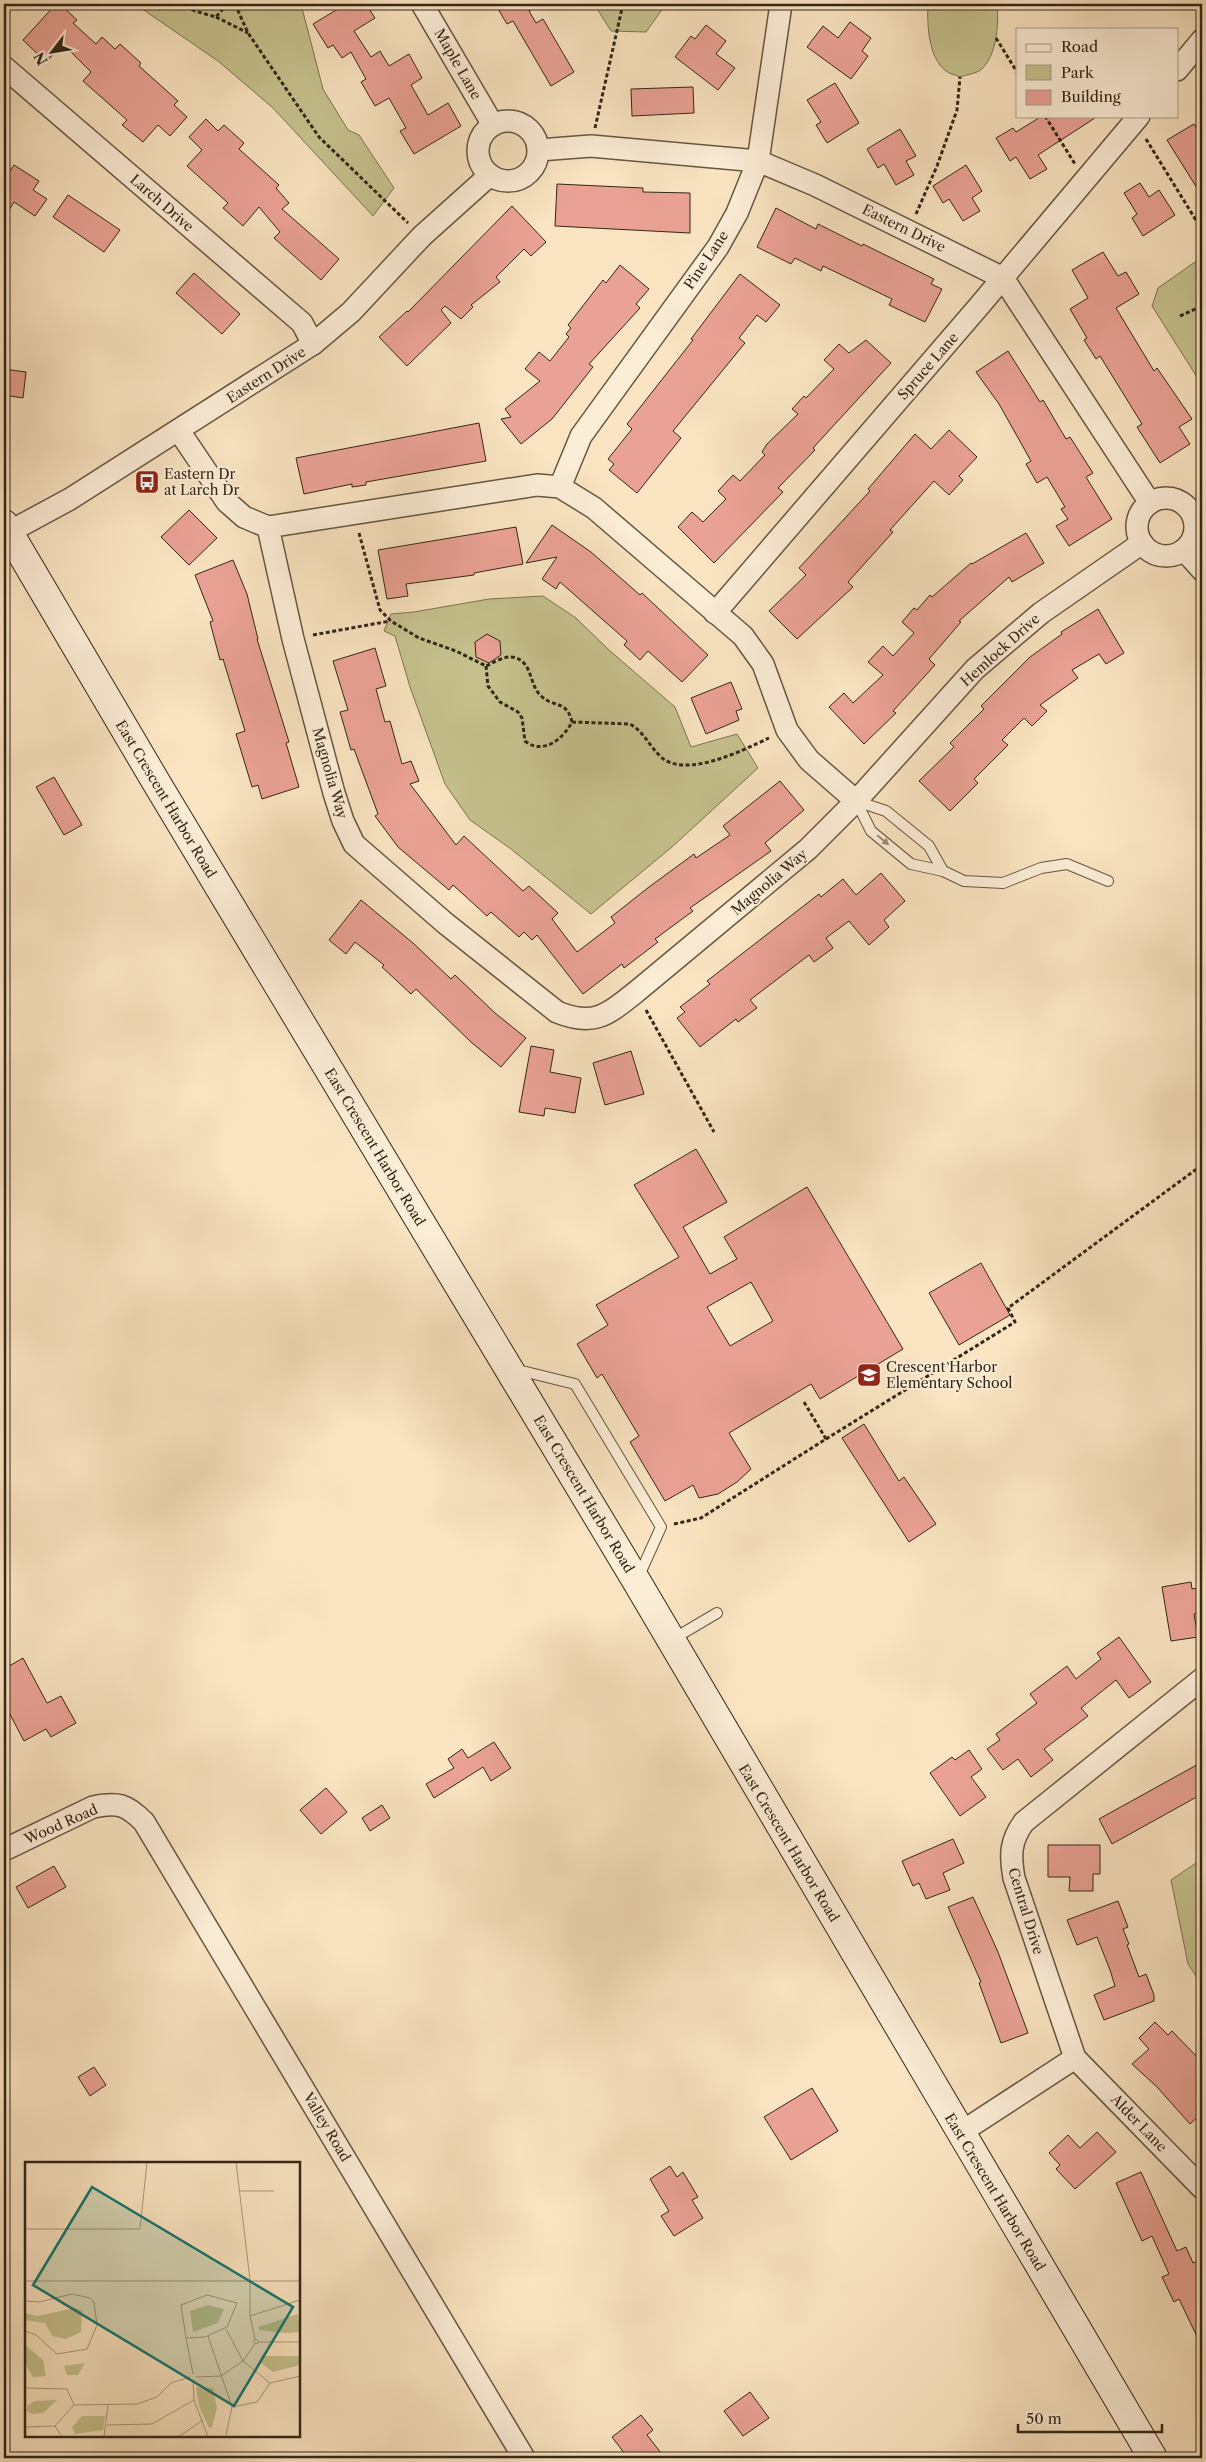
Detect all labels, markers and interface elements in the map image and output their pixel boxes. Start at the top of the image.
street label: Maple Lane [430,25,486,103]
north arrow [28,28,78,78]
legend [1016,28,1178,118]
text: Road [1061,37,1098,56]
text: N [30,49,52,69]
text: Park [1061,63,1095,82]
text: Building [1061,87,1121,106]
street label: Larch Drive [126,170,198,236]
street label: Eastern Drive [859,200,949,256]
street label: Pine Lane [680,227,732,293]
street label: Spruce Lane [894,328,962,403]
street label: Eastern Drive [223,343,309,407]
place label: Eastern Dr at Larch Dr [164,465,240,499]
bus stop icon: Eastern Dr at Larch Dr [134,469,160,495]
street label: Hemlock Drive [957,610,1044,690]
street label: East Crescent Harbor Road [112,717,221,882]
street label: Magnolia Way [308,725,352,821]
one-way arrow [876,835,889,846]
street label: Magnolia Way [727,845,811,919]
street label: East Crescent Harbor Road [321,1065,430,1230]
place label: Crescent Harbor Elementary School [886,1358,1012,1392]
school or university icon: Crescent Harbor Elementary School [856,1362,882,1388]
street label: East Crescent Harbor Road [530,1412,639,1577]
street label: East Crescent Harbor Road [735,1761,844,1926]
street label: Wood Road [21,1800,101,1849]
street label: Central Drive [1004,1865,1048,1957]
street label: Valley Road [299,2088,355,2165]
street label: Alder Lane [1106,2090,1171,2156]
street label: East Crescent Harbor Road [941,2110,1050,2275]
inset map [25,2162,300,2437]
scale bar [1018,2402,1162,2434]
text: 50 m [1026,2409,1062,2428]

